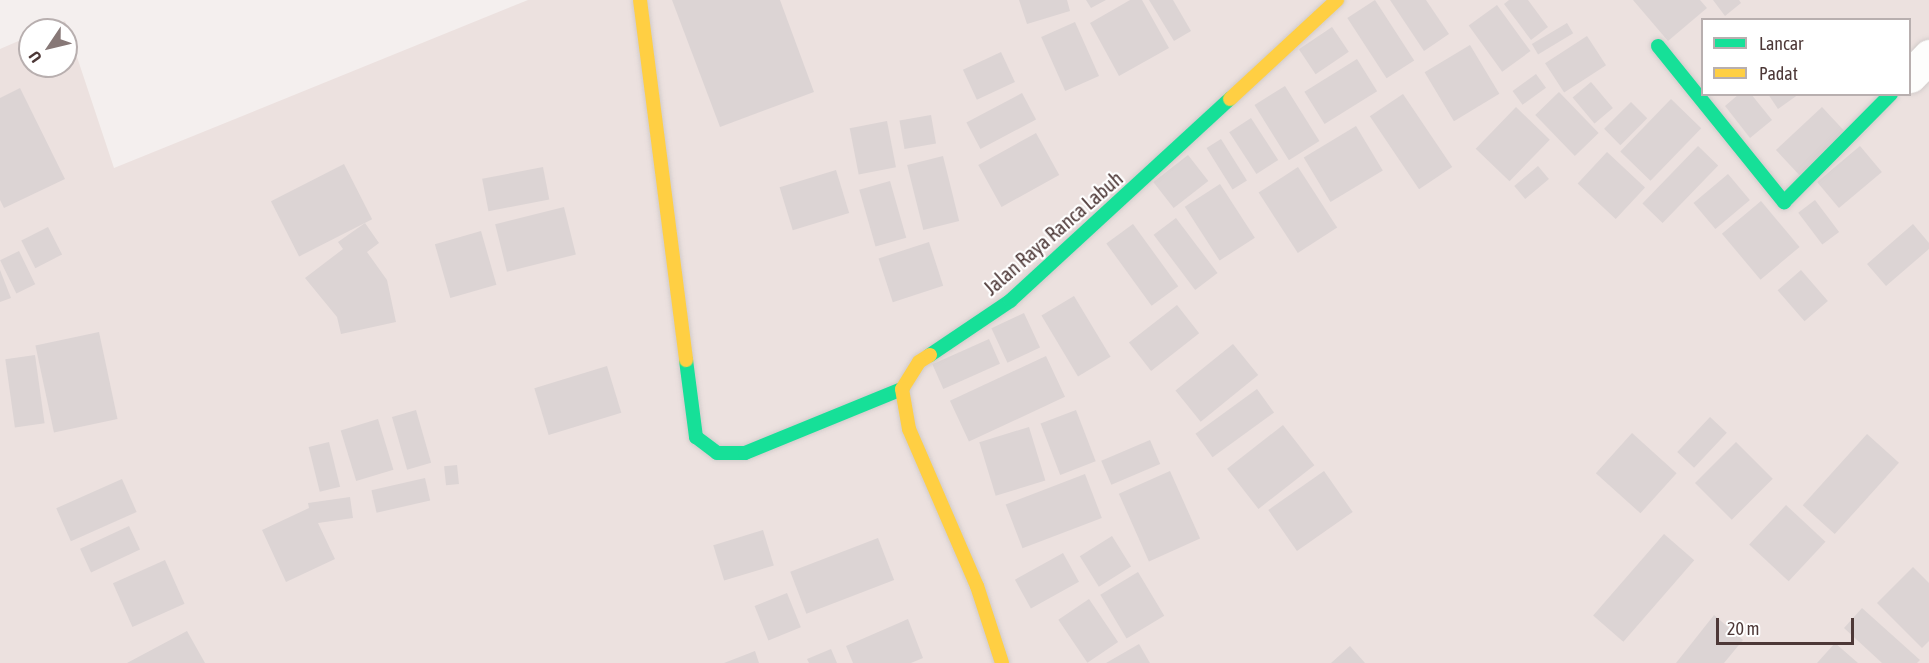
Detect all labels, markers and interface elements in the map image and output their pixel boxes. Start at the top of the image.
north arrow [18,18,78,78]
legend [1701,18,1911,96]
text: Lancar [1759,33,1803,54]
text: U [25,48,45,66]
text: Padat [1759,63,1798,84]
street label: Jalan Raya Ranca Labuh [979,166,1127,300]
scale bar [1719,606,1857,644]
text: 20 m [1727,618,1759,639]

